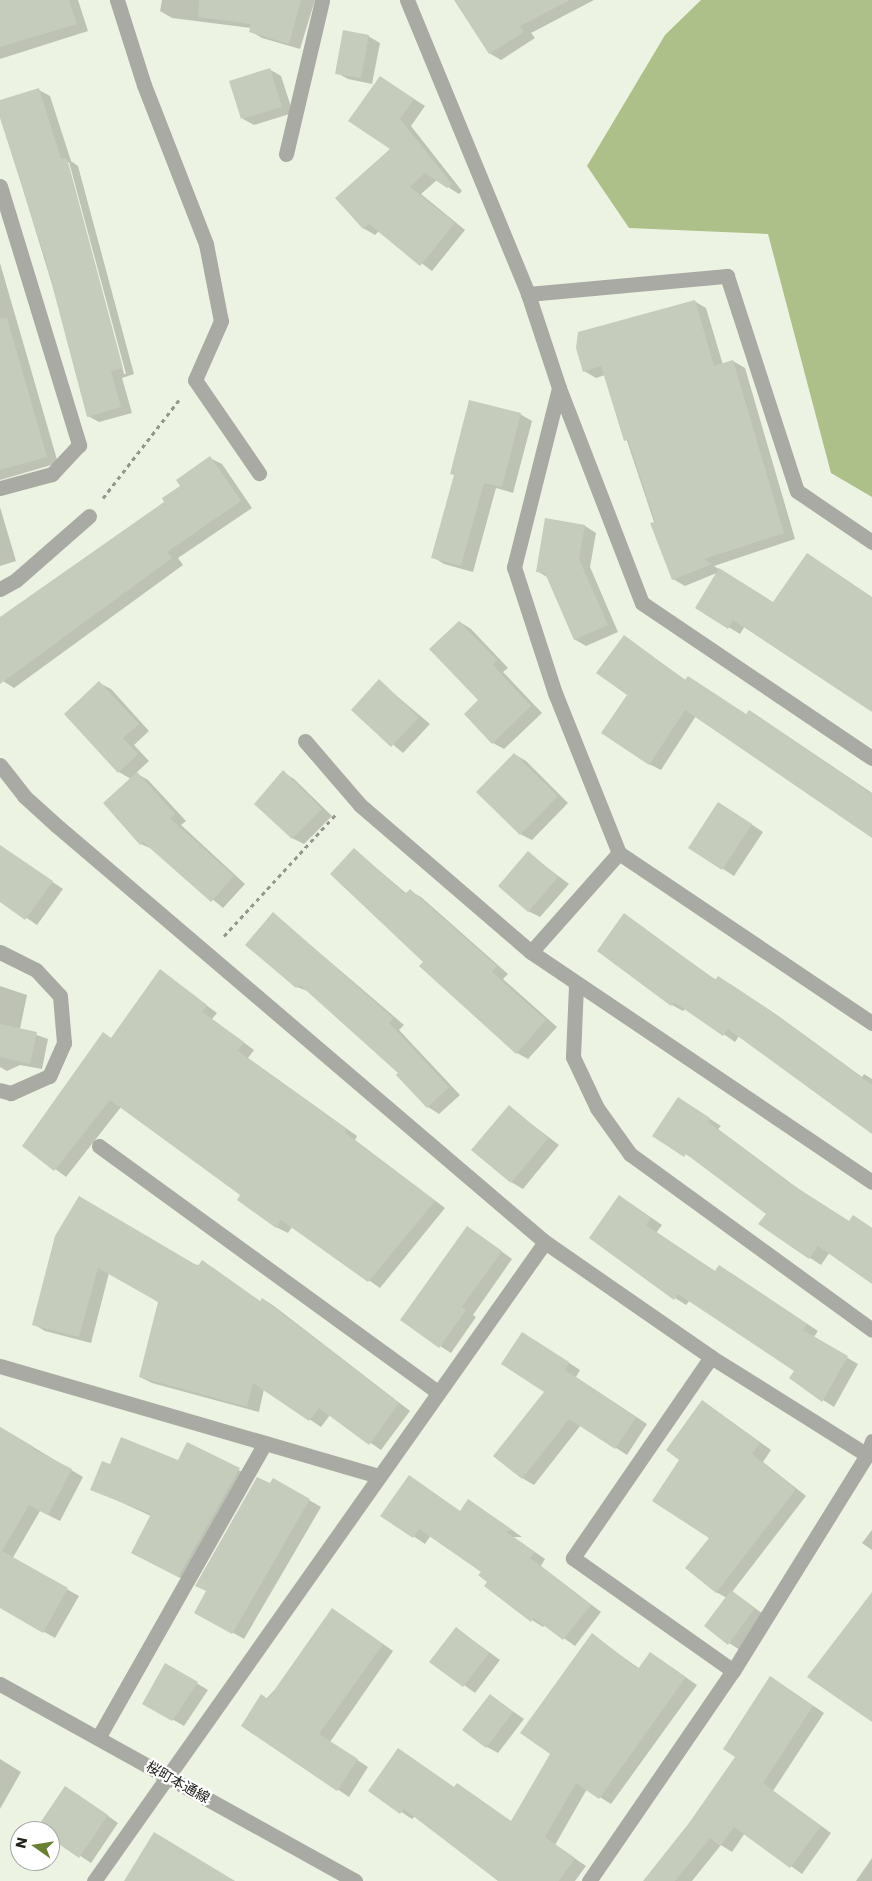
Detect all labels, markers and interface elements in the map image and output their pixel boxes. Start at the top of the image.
street label: 桜町本通線 [143,1758,213,1806]
north arrow [10,1821,60,1871]
text: N [10,1835,32,1850]

